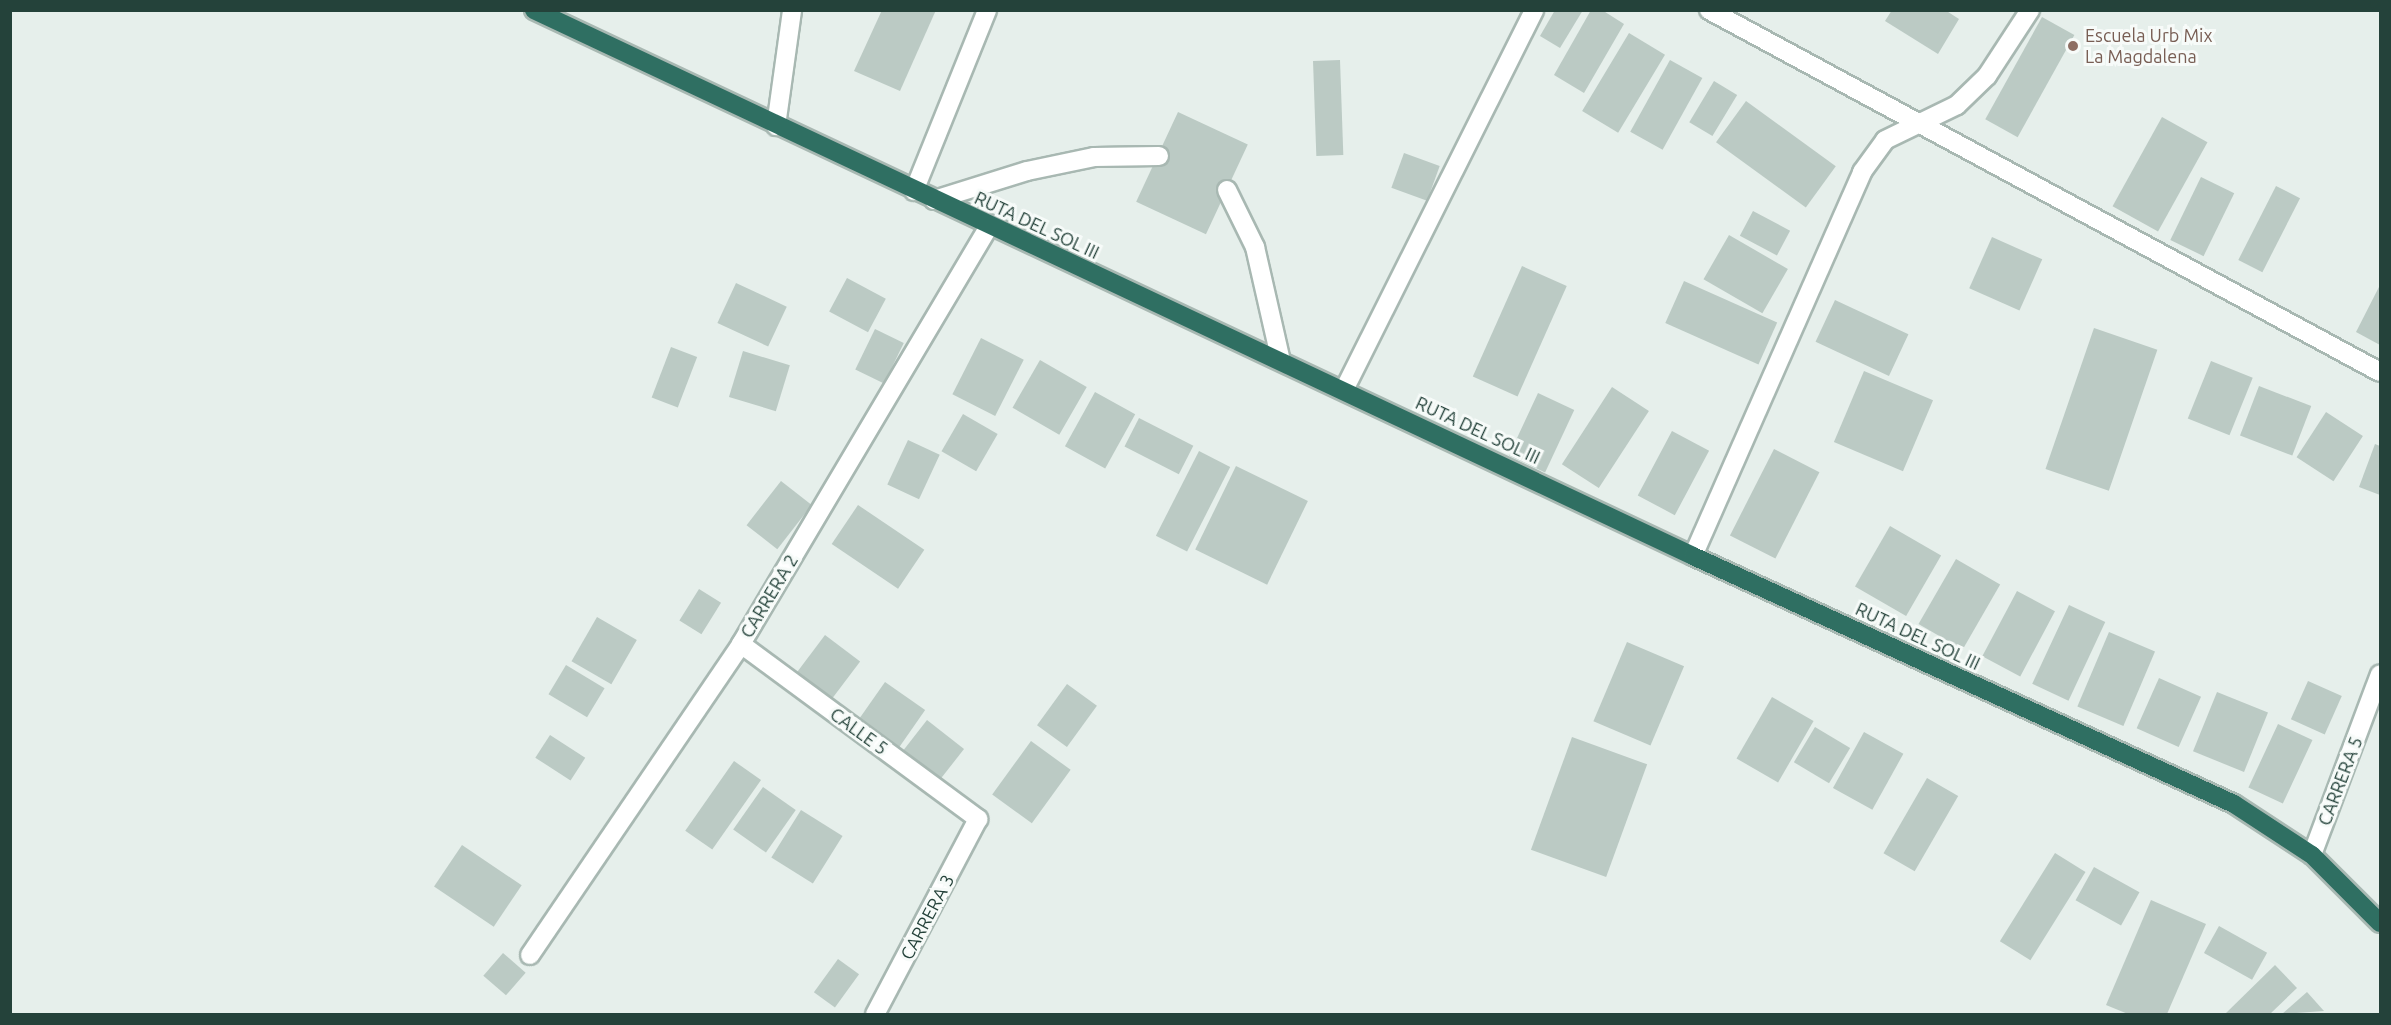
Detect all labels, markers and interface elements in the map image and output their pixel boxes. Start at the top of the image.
place label: Escuela Urb Mix La Magdalena [2085,25,2212,68]
marker: Escuela Urb Mix La Magdalena [2066,39,2080,53]
street label: RUTA DEL SOL III [971,187,1103,263]
street label: RUTA DEL SOL III [1412,392,1544,468]
street label: CARRERA 2 [736,550,802,642]
street label: RUTA DEL SOL III [1852,598,1984,674]
street label: CALLE 5 [826,703,892,759]
street label: CARRERA 5 [2313,734,2367,828]
street label: CARRERA 3 [896,871,958,963]

